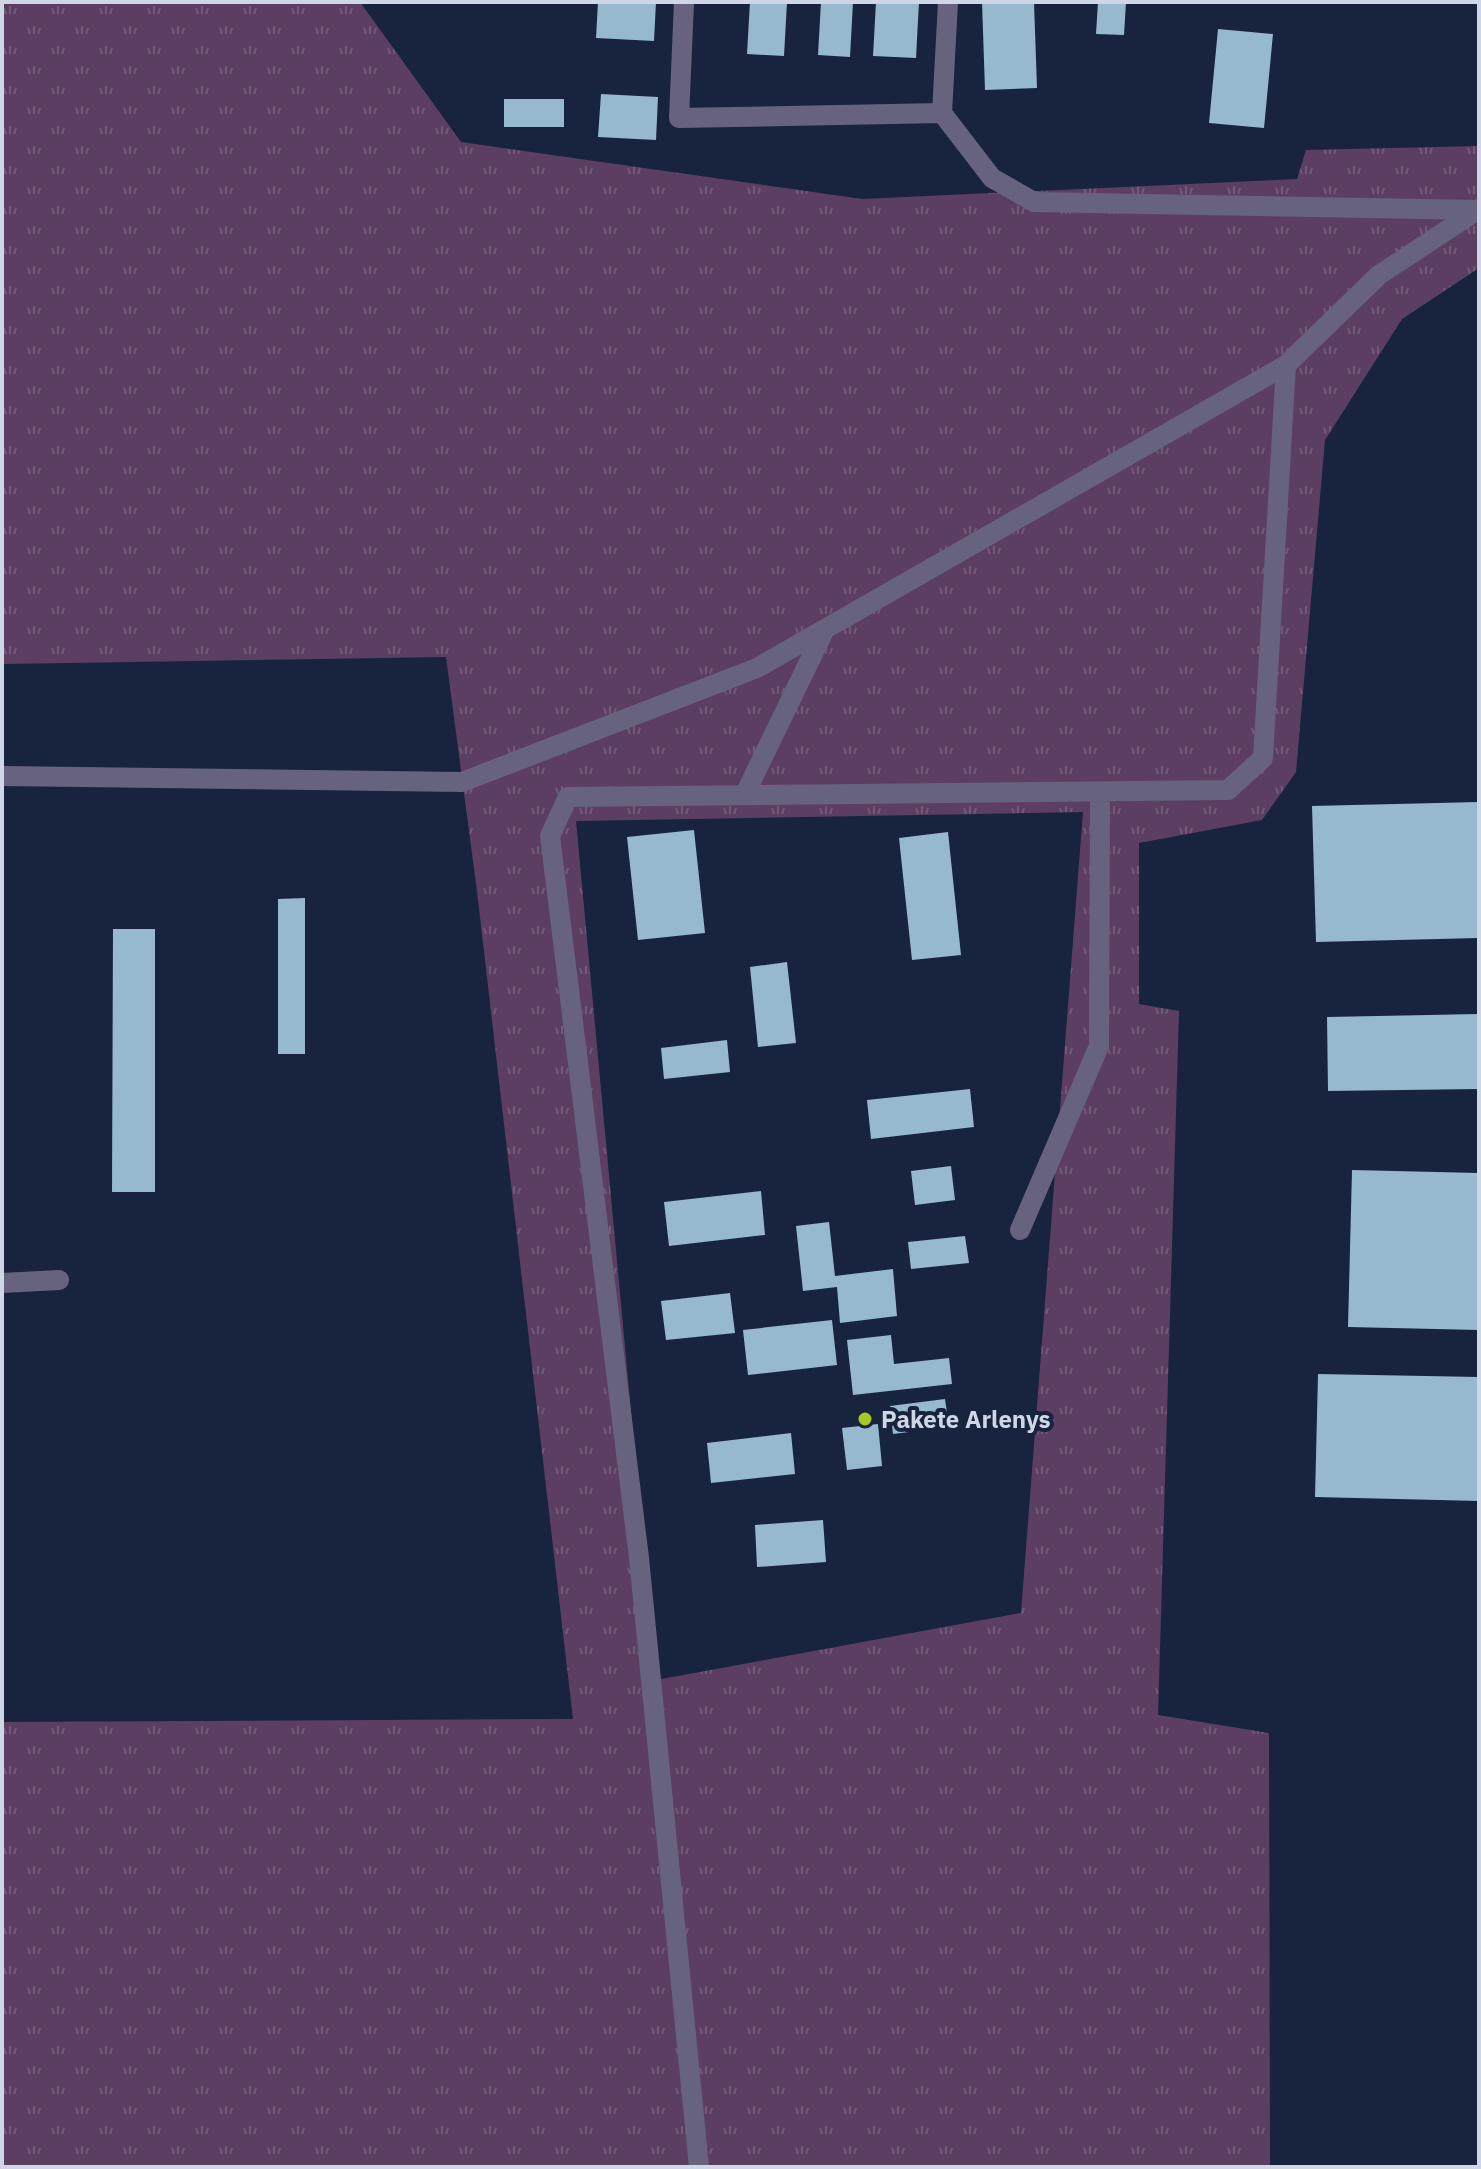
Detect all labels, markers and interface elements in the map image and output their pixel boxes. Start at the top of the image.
place label: Pakete Arlenys [881,1403,1051,1435]
marker: Pakete Arlenys [856,1410,874,1428]

